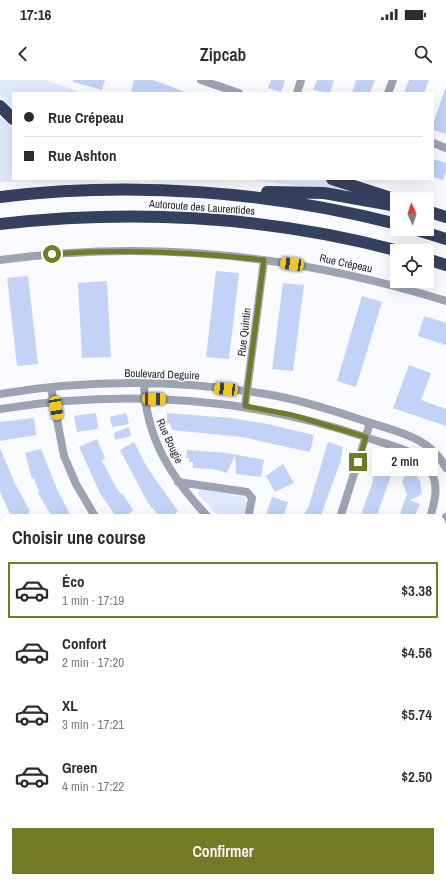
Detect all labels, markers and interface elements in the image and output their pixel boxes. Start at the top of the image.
text: 17:16 [20,4,51,25]
text: Zipcab [200,42,246,67]
icon: back [12,43,34,65]
icon: search [412,43,434,65]
text: Rue Crépeau [48,107,124,128]
text: Rue Ashton [48,145,117,166]
north arrow [390,192,434,236]
map controls [390,192,434,288]
street label: Autoroute des Laurentides [147,196,256,218]
button: locate [390,244,434,288]
route start [43,245,61,263]
street label: Rue Crépeau [318,251,374,275]
car [279,256,305,272]
street label: Rue Quintin [234,307,254,357]
street label: Boulevard Deguire [124,366,200,382]
car [213,382,239,396]
car [142,393,166,405]
car [48,395,64,421]
street label: Rue Bougie [154,416,186,466]
callout: 2 min [372,448,438,476]
route end [349,453,367,471]
text: 2 min [391,453,419,470]
text: Choisir une course [12,525,146,550]
text: Éco [62,571,85,592]
icon: car [14,572,50,608]
text: $3.38 [401,580,432,601]
text: 1 min · 17:19 [62,592,124,609]
text: Confort [62,633,106,654]
icon: car [14,634,50,670]
text: $4.56 [401,642,432,663]
text: 2 min · 17:20 [62,654,124,671]
text: XL [62,695,78,716]
icon: car [14,696,50,732]
text: $5.74 [401,704,432,725]
text: 3 min · 17:21 [62,716,124,733]
text: Green [62,757,98,778]
icon: car [14,758,50,794]
text: $2.50 [401,766,432,787]
text: 4 min · 17:22 [62,778,124,795]
button: Confirmer [12,828,434,874]

